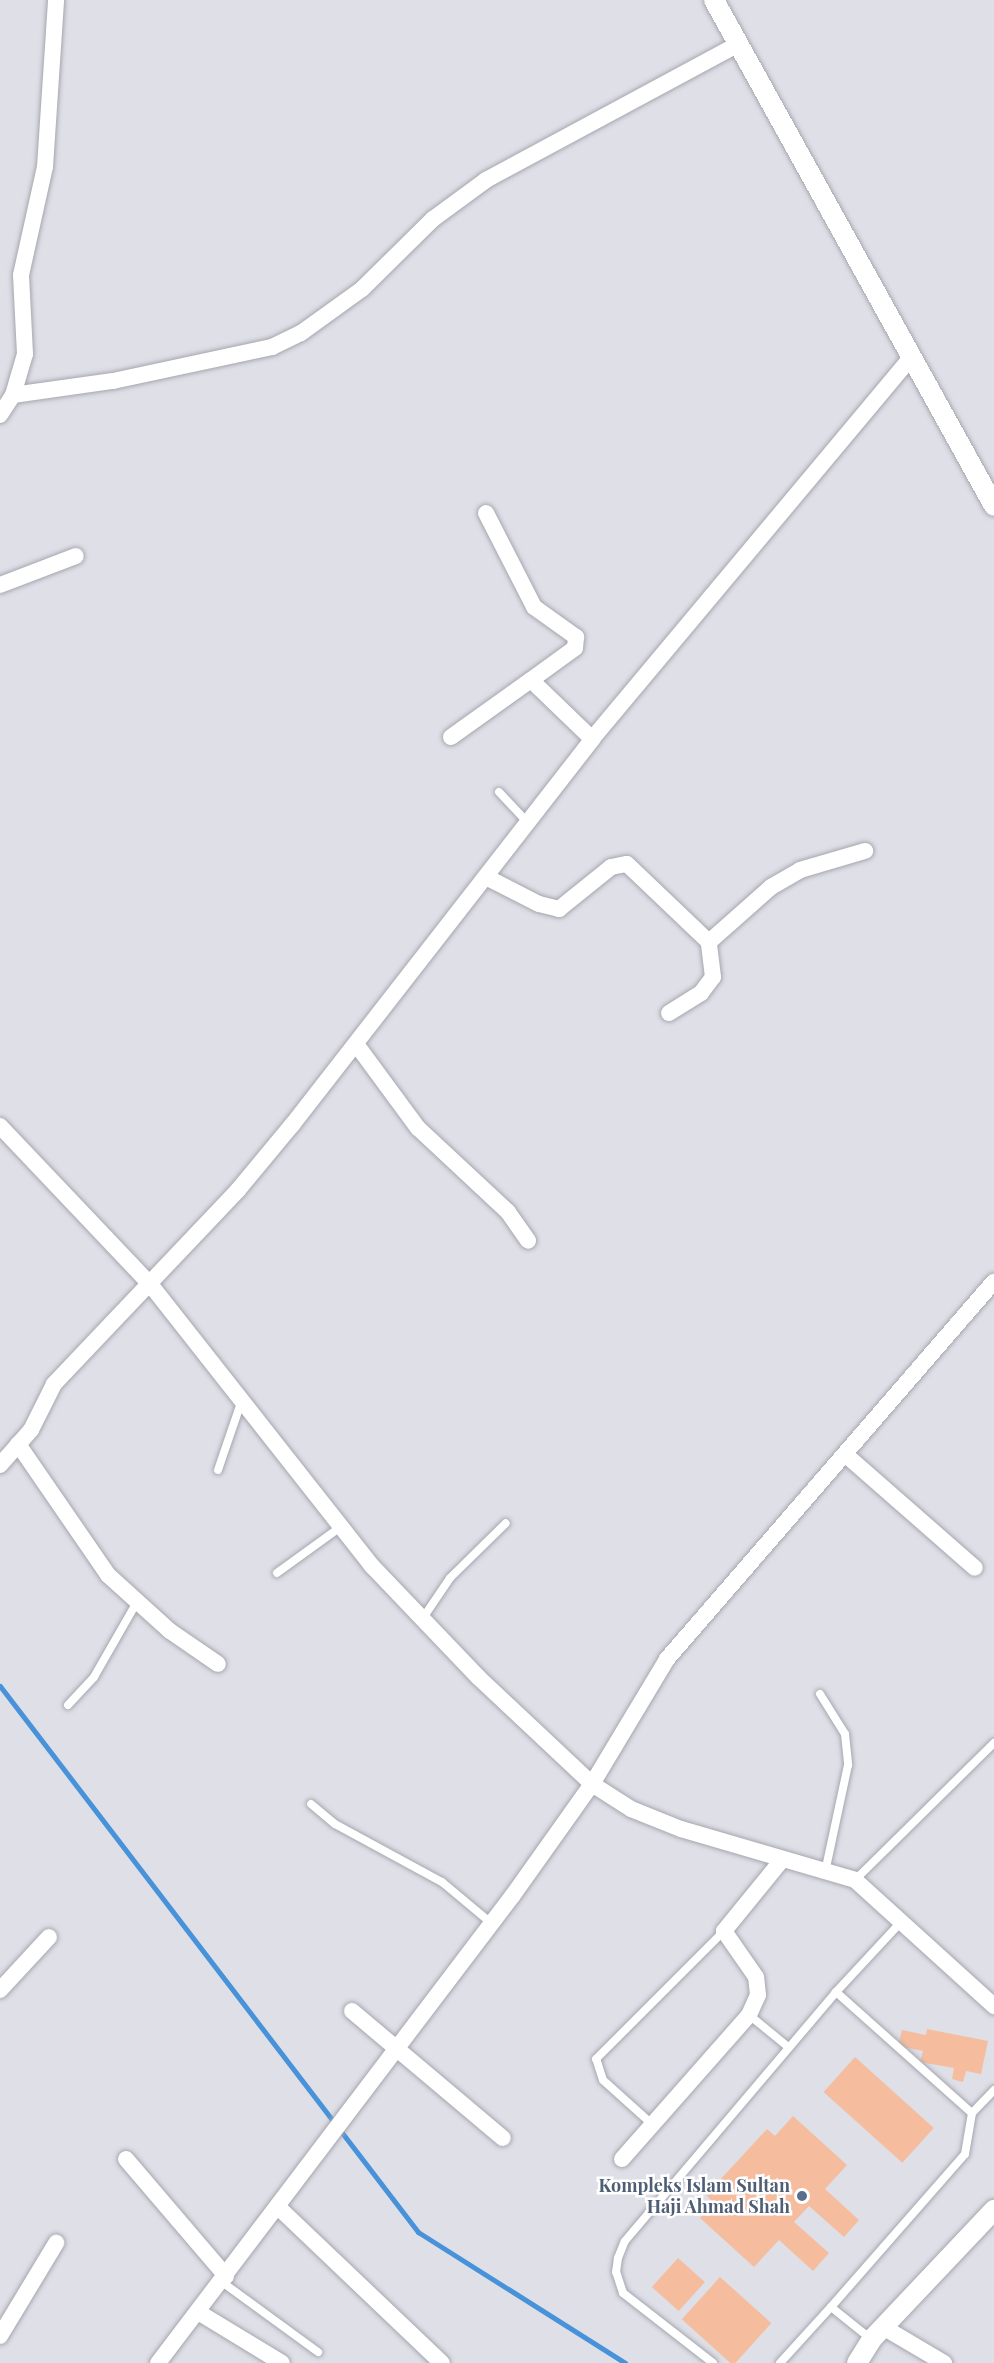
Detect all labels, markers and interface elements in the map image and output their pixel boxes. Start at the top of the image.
place label: Kompleks Islam Sultan Haji Ahmad Shah [599,2175,790,2218]
marker: Kompleks Islam Sultan Haji Ahmad Shah [795,2189,809,2203]

